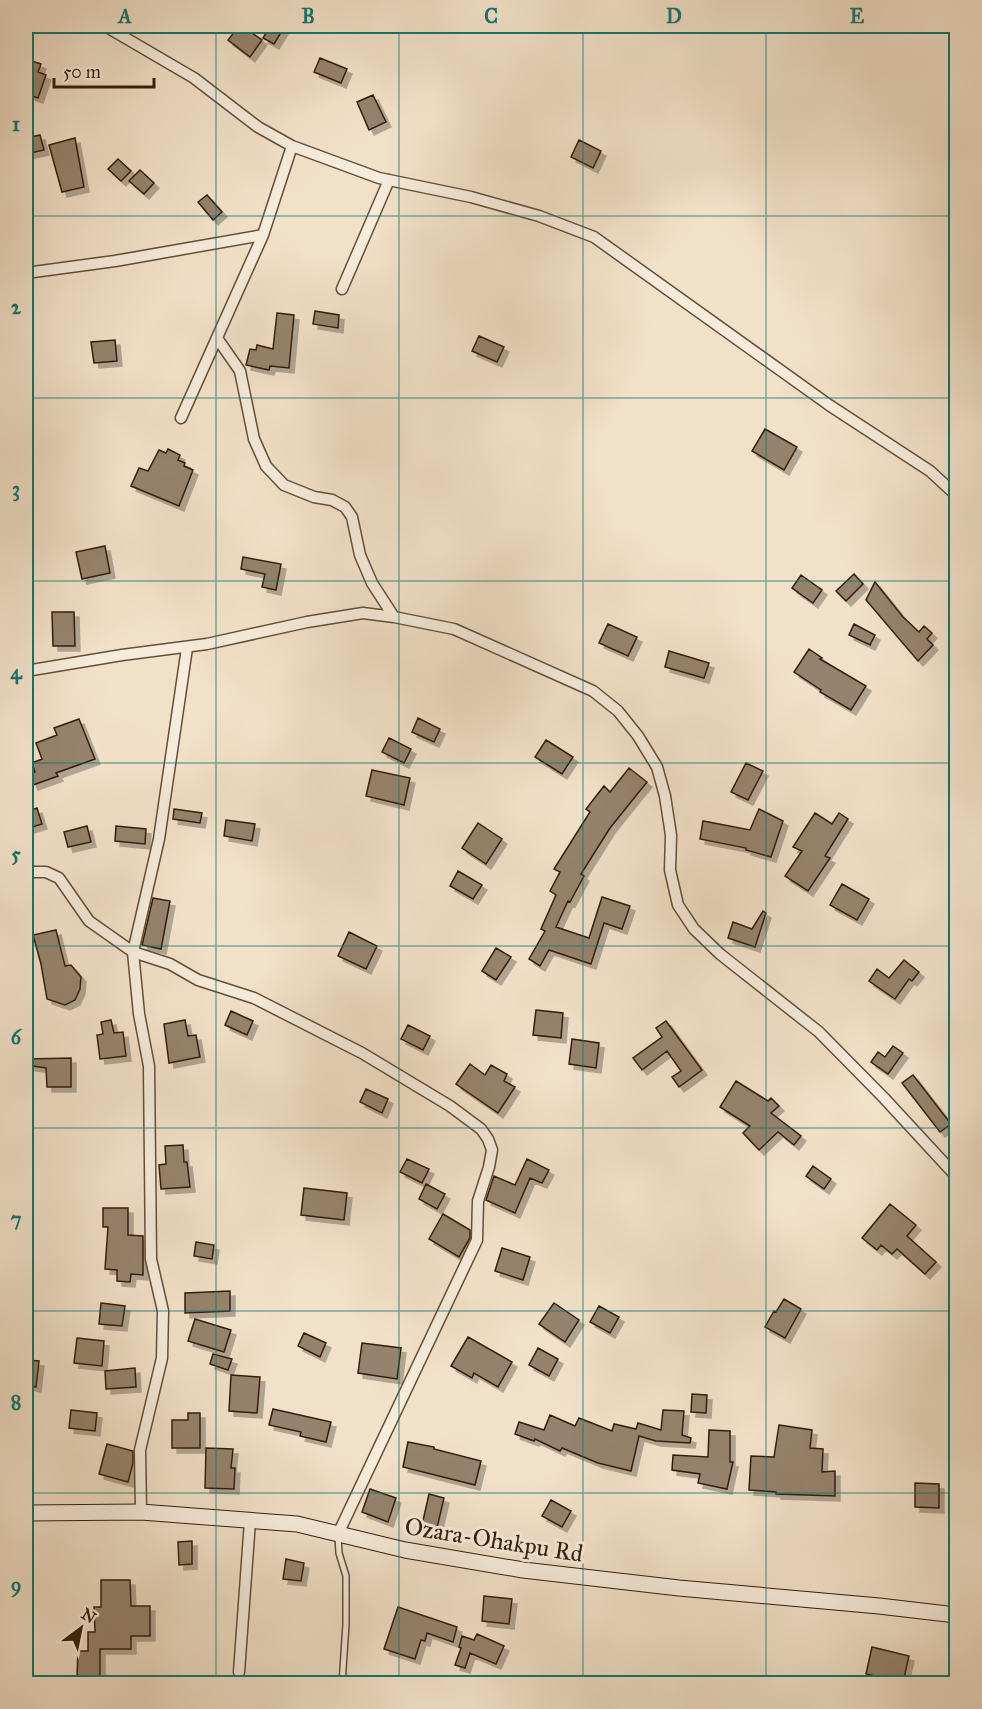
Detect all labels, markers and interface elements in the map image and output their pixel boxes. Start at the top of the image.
text: A [116,4,132,28]
text: B [301,4,315,28]
text: C [484,4,498,28]
text: D [666,4,682,28]
text: E [850,4,865,28]
scale bar [54,51,154,89]
text: 50 m [63,61,101,83]
text: 1 [12,112,20,136]
text: 2 [11,295,22,319]
text: 3 [12,477,20,502]
text: 4 [10,660,22,685]
text: 5 [11,842,21,866]
text: 6 [11,1025,23,1049]
text: 7 [11,1207,22,1231]
text: 8 [11,1390,21,1414]
street label: Ozara-Ohakpu Rd [403,1511,585,1569]
text: 9 [11,1573,21,1598]
north arrow [51,1598,111,1658]
text: N [78,1604,100,1628]

